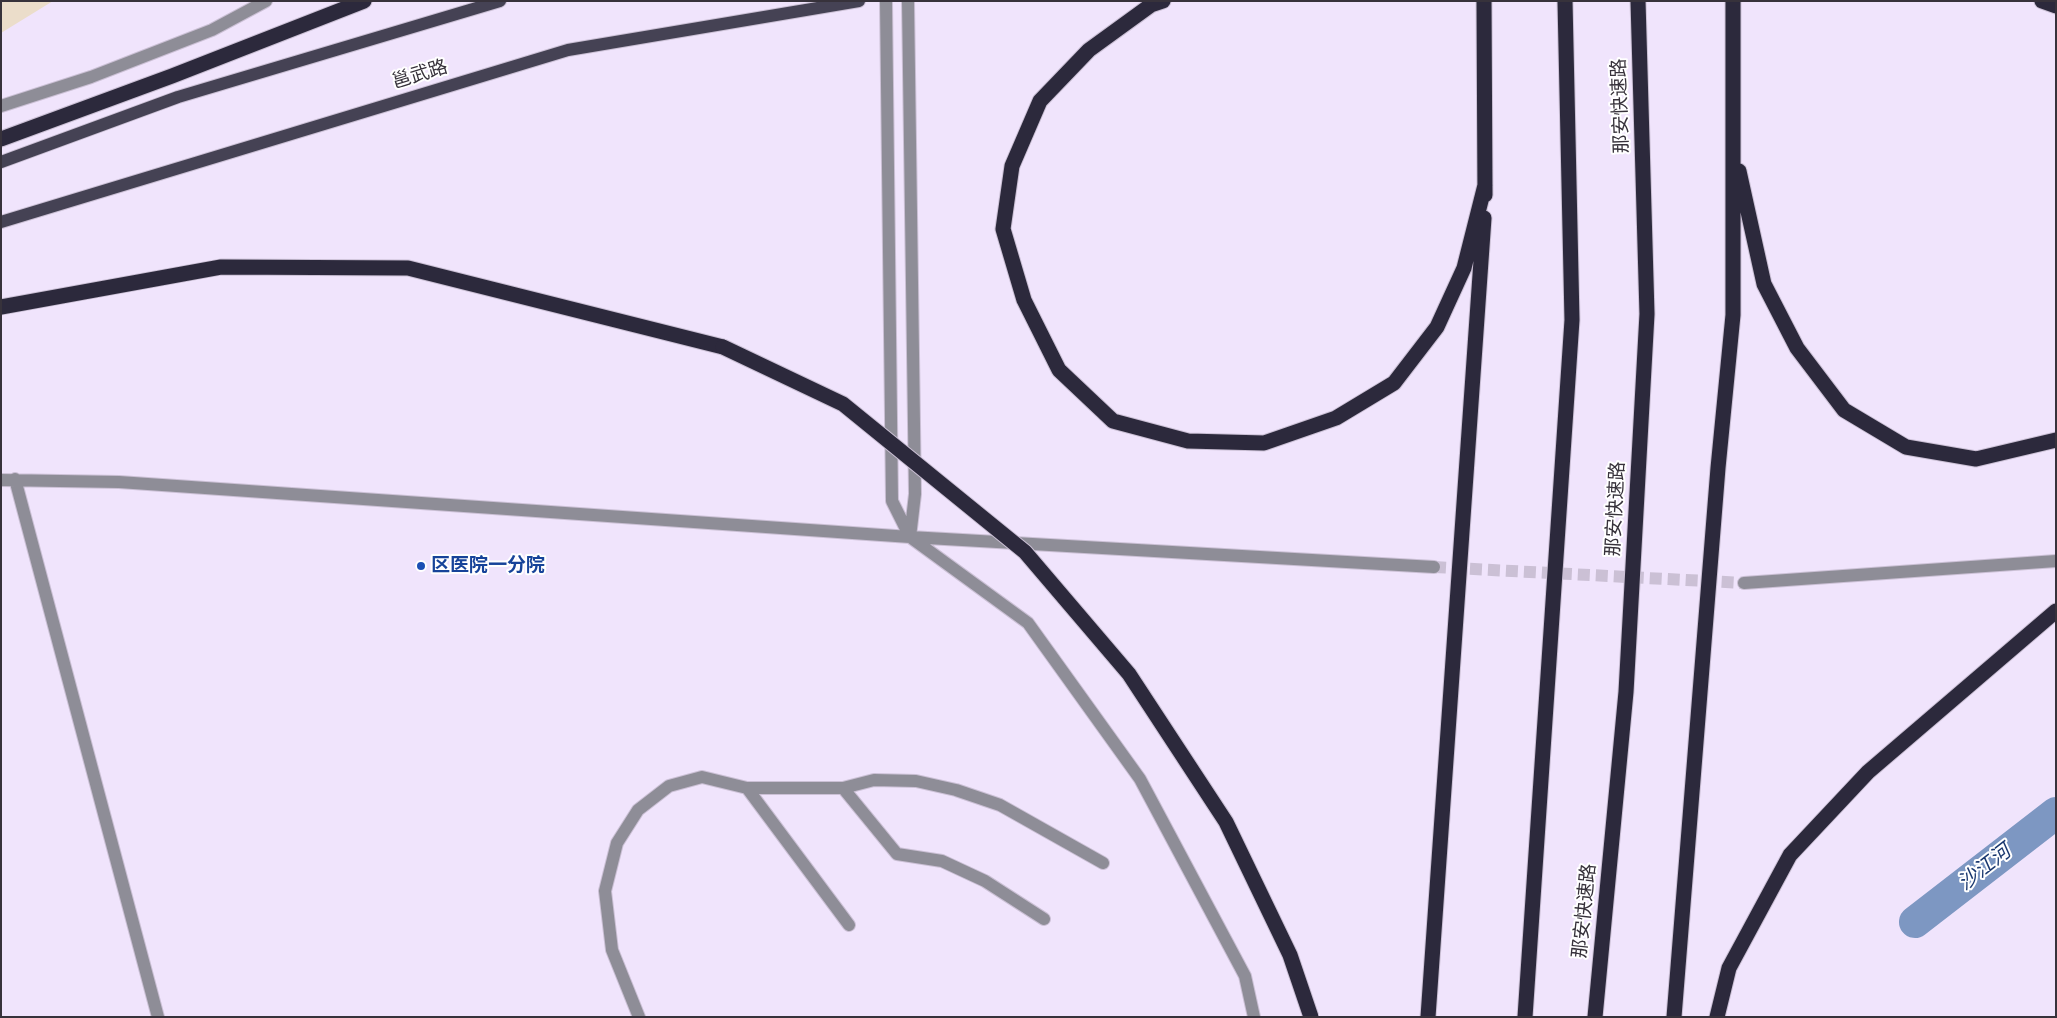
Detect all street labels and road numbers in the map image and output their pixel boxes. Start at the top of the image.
street label: 邕武路 [389,56,451,94]
street label: 那安快速路 [1608,58,1634,154]
street label: 那安快速路 [1602,461,1630,557]
street label: 那安快速路 [1569,863,1601,959]

